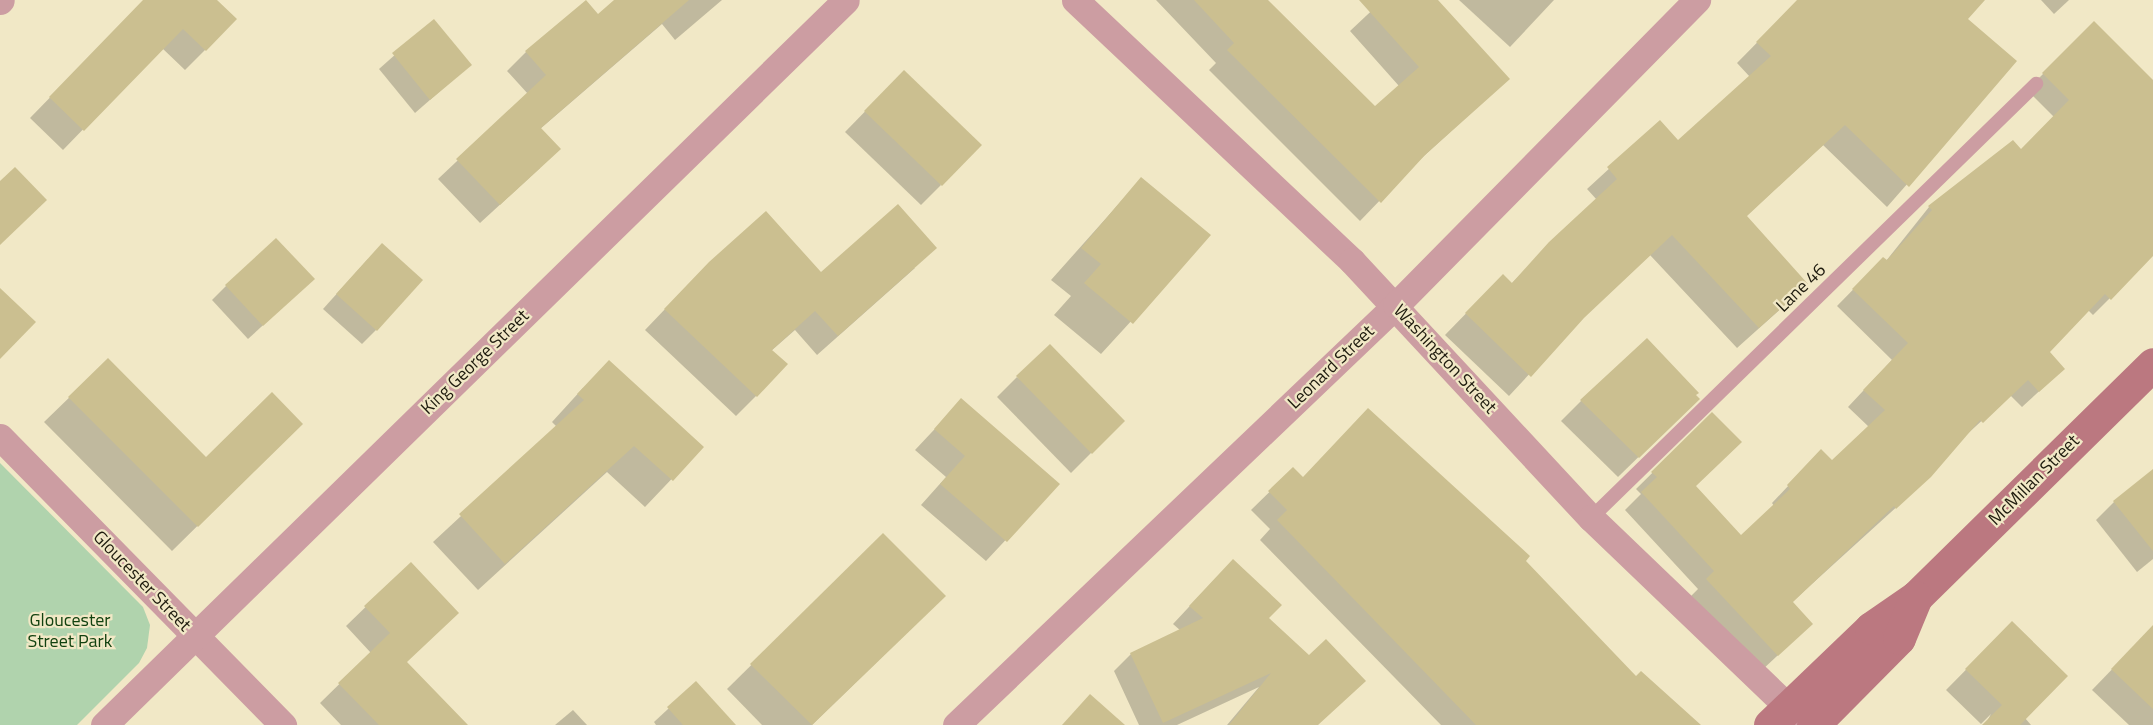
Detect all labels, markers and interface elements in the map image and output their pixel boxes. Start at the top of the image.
street label: Lane 46 [1772,259,1830,317]
street label: Washington Street [1389,300,1501,418]
street label: King George Street [417,305,533,419]
street label: Leonard Street [1283,320,1379,414]
street label: McMillan Street [1984,430,2084,530]
street label: Gloucester Street [89,526,195,636]
park label: Gloucester Street Park [28,610,112,652]

